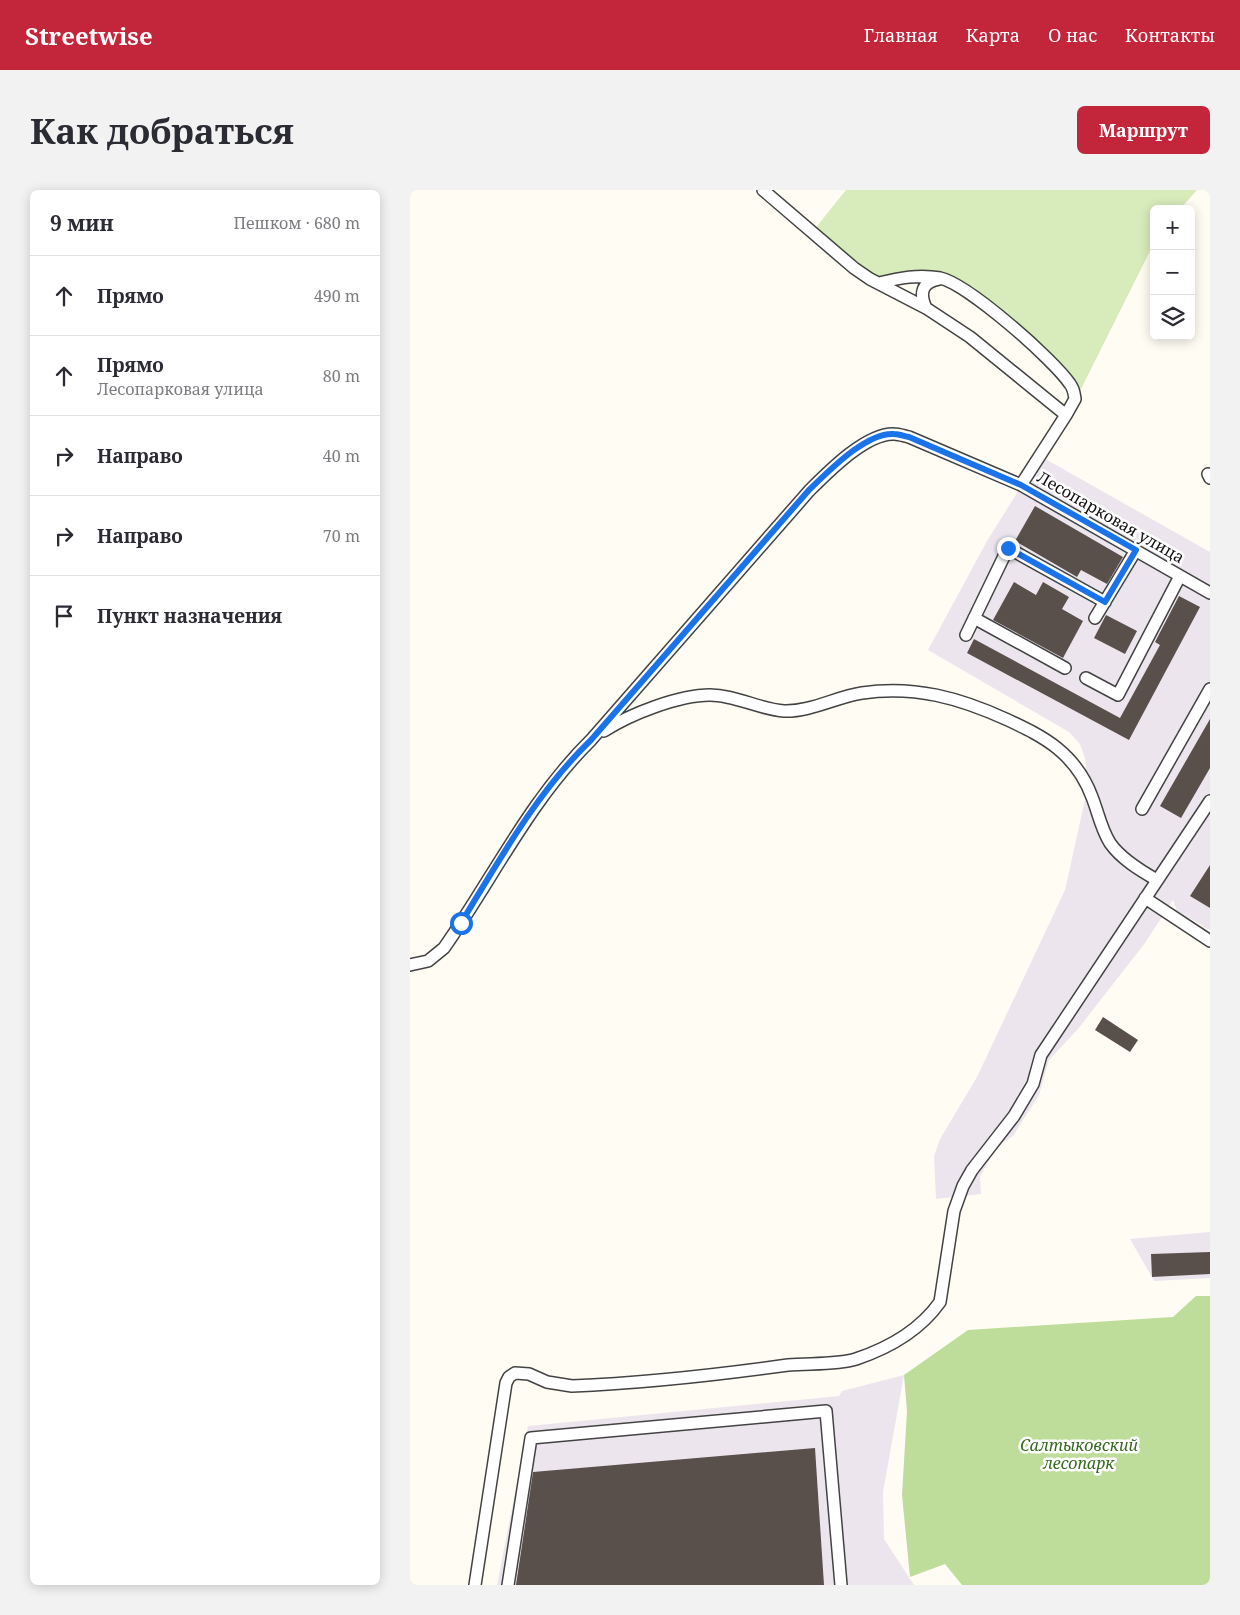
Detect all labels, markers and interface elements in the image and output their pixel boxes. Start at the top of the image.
text: Streetwise [25,19,153,52]
text: Главная [864,23,938,47]
text: Карта [966,23,1020,47]
text: О нас [1048,23,1097,47]
text: Контакты [1125,23,1215,47]
button: Маршрут [1077,106,1210,154]
text: Как добраться [30,107,294,154]
map controls [1150,205,1195,340]
button: + [1150,205,1195,250]
text: 9 мин [50,209,114,237]
text: Пешком · 680 m [233,212,360,234]
button: − [1150,250,1195,295]
icon: ahead [50,282,78,310]
text: Прямо [97,283,164,309]
text: 490 m [314,285,360,307]
button: layers [1150,295,1195,340]
text: Прямо [97,352,164,378]
icon: ahead [50,362,78,390]
text: 80 m [323,365,360,387]
text: Лесопарковая улица [97,378,264,400]
icon: right [50,442,78,470]
text: Направо [97,443,183,469]
text: 40 m [323,445,360,467]
street label: Лесопарковая улица [1033,466,1189,568]
icon: right [50,522,78,550]
text: Направо [97,523,183,549]
text: 70 m [323,525,360,547]
route end [997,537,1020,560]
icon: arrive [50,602,78,630]
text: Пункт назначения [97,603,282,629]
route start [450,912,473,935]
park label: Салтыковский лесопарк [1020,1434,1139,1474]

